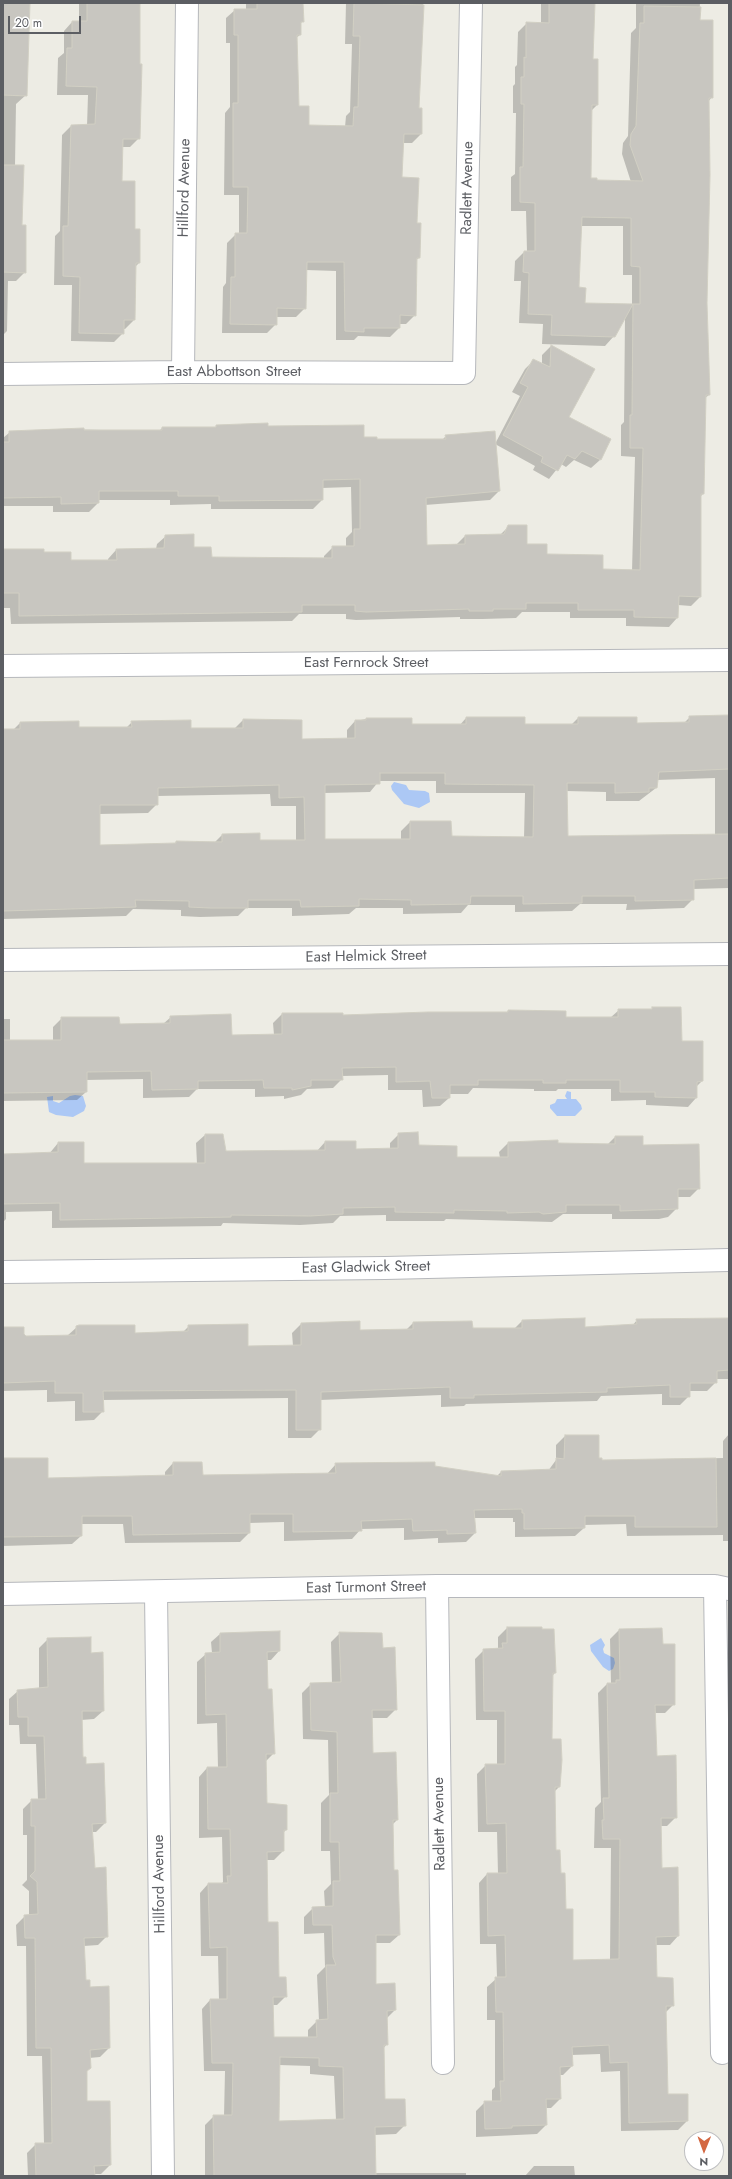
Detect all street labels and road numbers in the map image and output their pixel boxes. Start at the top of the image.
street label: Hillford Avenue [175,138,195,238]
street label: Radlett Avenue [458,141,478,235]
street label: East Abbottson Street [167,363,301,381]
street label: East Fernrock Street [304,654,428,672]
street label: East Helmick Street [305,947,427,967]
street label: East Gladwick Street [302,1258,430,1278]
street label: East Turmont Street [306,1578,426,1598]
street label: Radlett Avenue [430,1777,450,1871]
street label: Hillford Avenue [150,1834,170,1934]

